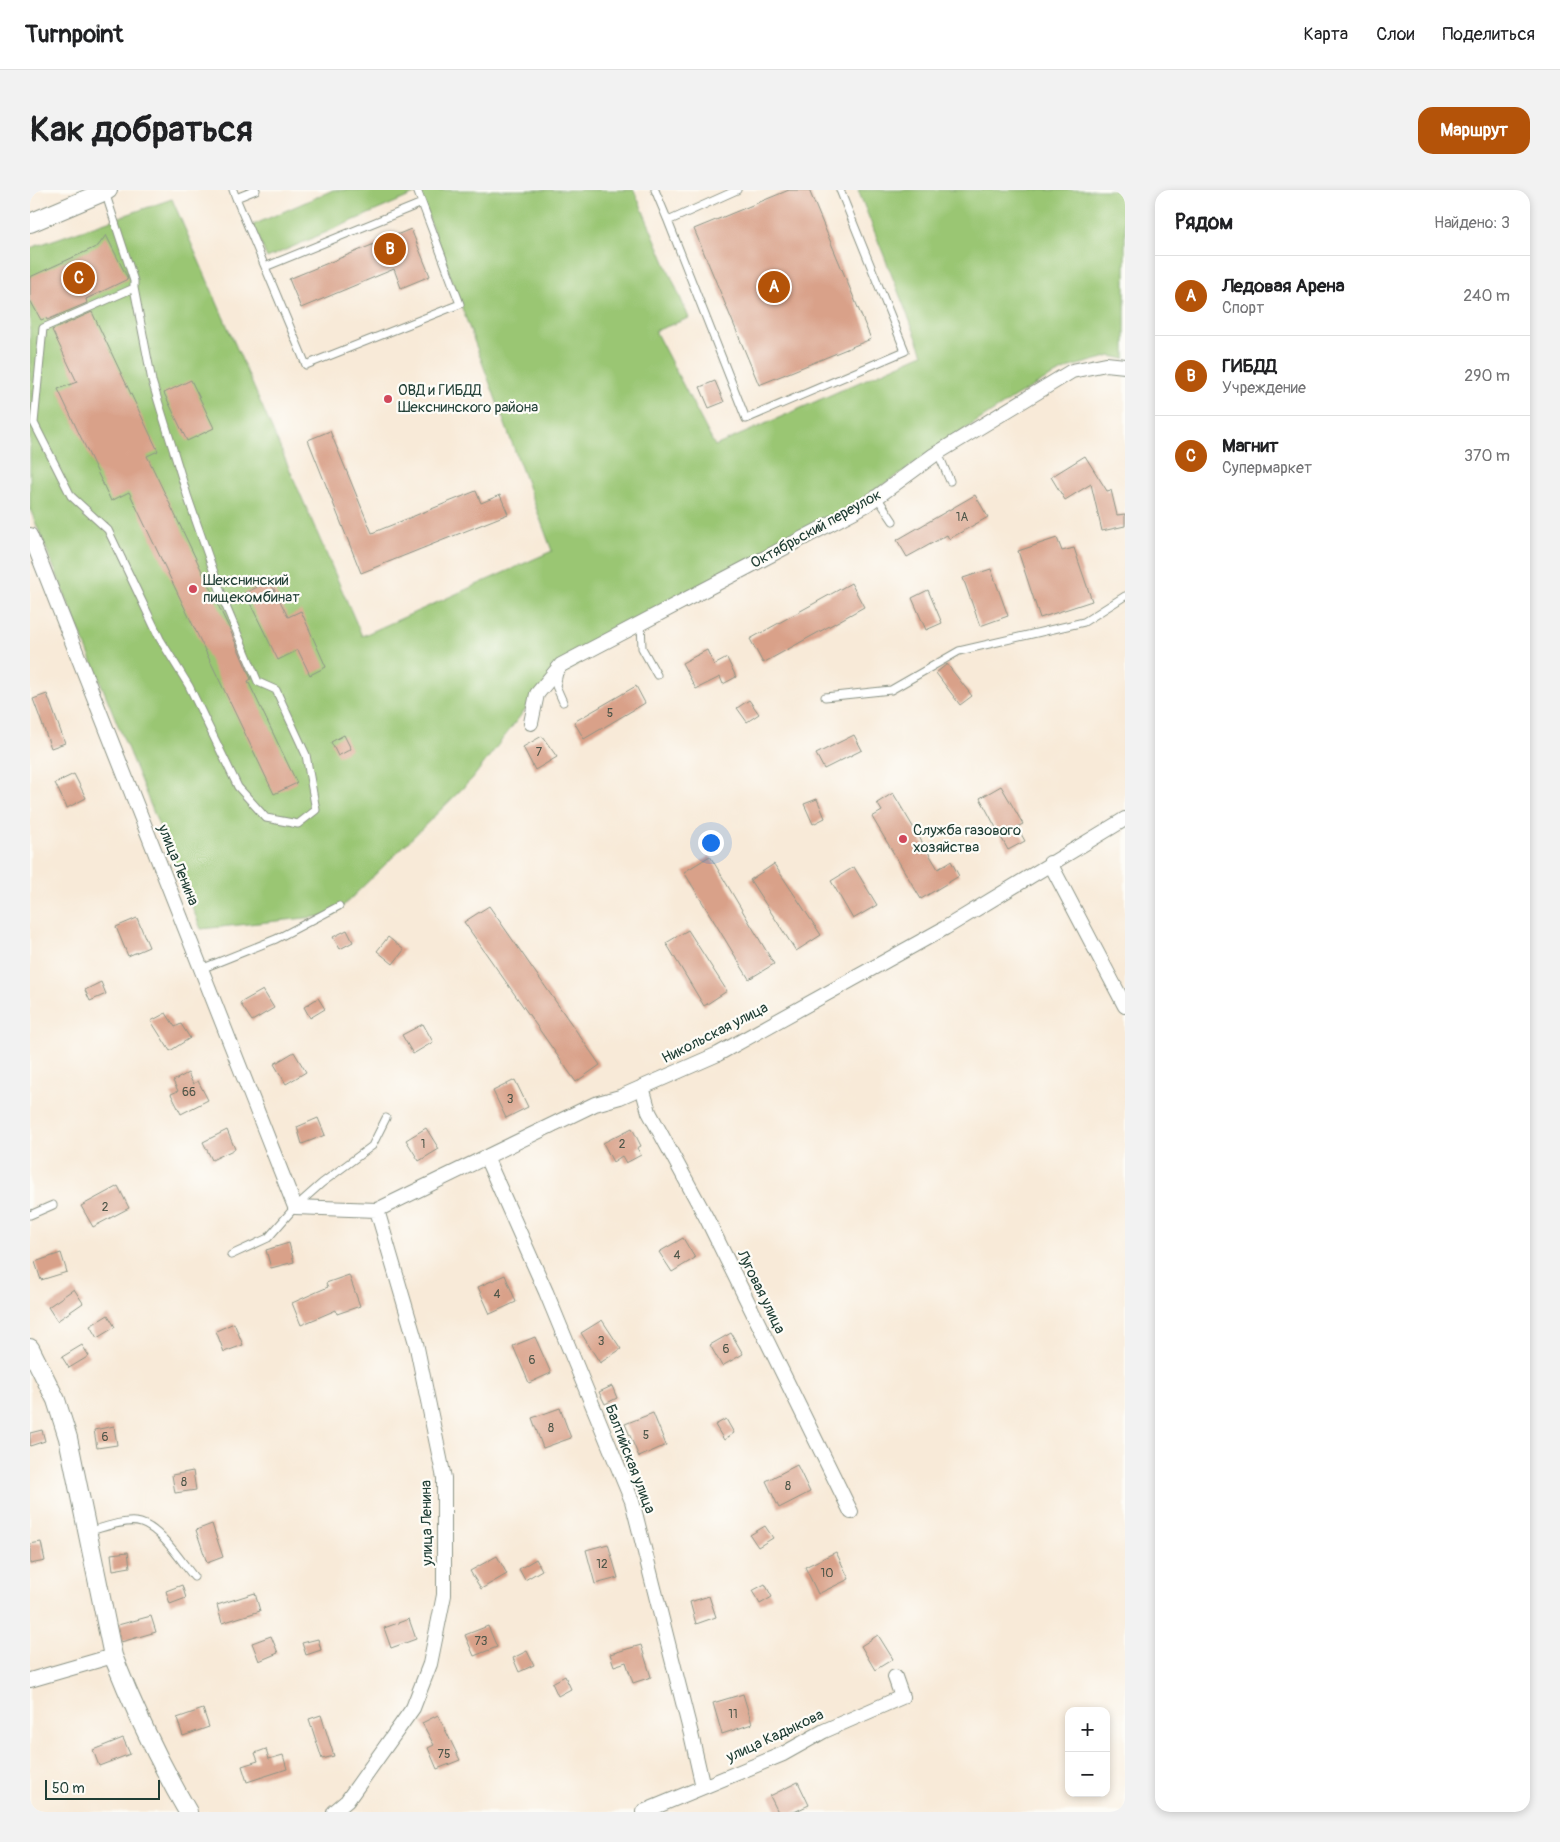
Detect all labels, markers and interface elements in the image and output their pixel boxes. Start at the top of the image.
text: Turnpoint [25,20,123,49]
text: Карта [1304,23,1348,46]
text: Слои [1376,23,1414,46]
text: Поделиться [1442,23,1535,46]
button: Маршрут [1418,107,1530,154]
text: Как добраться [30,108,253,152]
text: Рядом [1175,209,1233,236]
text: Найдено: 3 [1434,213,1510,233]
pin: B [374,230,406,268]
pin: C [63,259,95,297]
pin: A [758,268,790,306]
text: Ледовая Арена [1222,274,1345,298]
text: A [1186,286,1196,306]
text: 240 m [1463,286,1510,306]
text: Спорт [1222,298,1264,318]
text: ГИБДД [1222,354,1277,378]
text: B [1186,366,1196,386]
text: 290 m [1464,366,1510,386]
text: Учреждение [1222,378,1306,398]
place label: ОВД и ГИБДД Шекснинского района [398,381,538,417]
marker: ОВД и ГИБДД Шекснинского района [382,393,394,405]
text: Магнит [1222,434,1278,458]
text: C [1186,446,1196,466]
text: 370 m [1464,446,1510,466]
text: Супермаркет [1222,458,1312,478]
street label: Октябрьский переулок [747,485,885,573]
house number: 1А [956,510,968,525]
place label: Шекснинский пищекомбинат [203,571,300,607]
marker: Шекснинский пищекомбинат [187,583,199,595]
house number: 5 [607,706,613,721]
house number: 7 [536,745,543,760]
street label: улица Ленина [153,821,203,908]
place label: Служба газового хозяйства [913,821,1021,857]
your location [698,830,724,856]
marker: Служба газового хозяйства [897,833,909,845]
street label: Никольская улица [659,998,771,1068]
house number: 66 [182,1085,196,1100]
house number: 3 [507,1092,514,1107]
house number: 1 [421,1137,425,1152]
house number: 2 [619,1137,626,1152]
house number: 2 [102,1200,109,1215]
street label: Луговая улица [732,1246,789,1337]
house number: 4 [674,1248,681,1263]
house number: 4 [494,1287,501,1302]
house number: 3 [598,1334,605,1349]
house number: 6 [723,1342,730,1357]
house number: 6 [529,1353,536,1368]
street label: Балтийская улица [600,1402,660,1516]
house number: 8 [548,1421,554,1436]
house number: 5 [643,1428,649,1443]
house number: 6 [102,1430,109,1445]
house number: 8 [181,1475,187,1490]
house number: 8 [785,1479,791,1494]
street label: улица Ленина [417,1480,437,1567]
house number: 12 [596,1557,608,1572]
house number: 10 [821,1566,833,1581]
house number: 73 [474,1634,488,1649]
street label: улица Кадыкова [722,1705,827,1767]
house number: 11 [728,1707,738,1722]
map controls [1065,1707,1110,1797]
button: + [1065,1707,1110,1752]
house number: 75 [438,1747,450,1762]
button: − [1065,1752,1110,1797]
scale bar [45,1777,160,1800]
text: 50 m [52,1780,85,1797]

